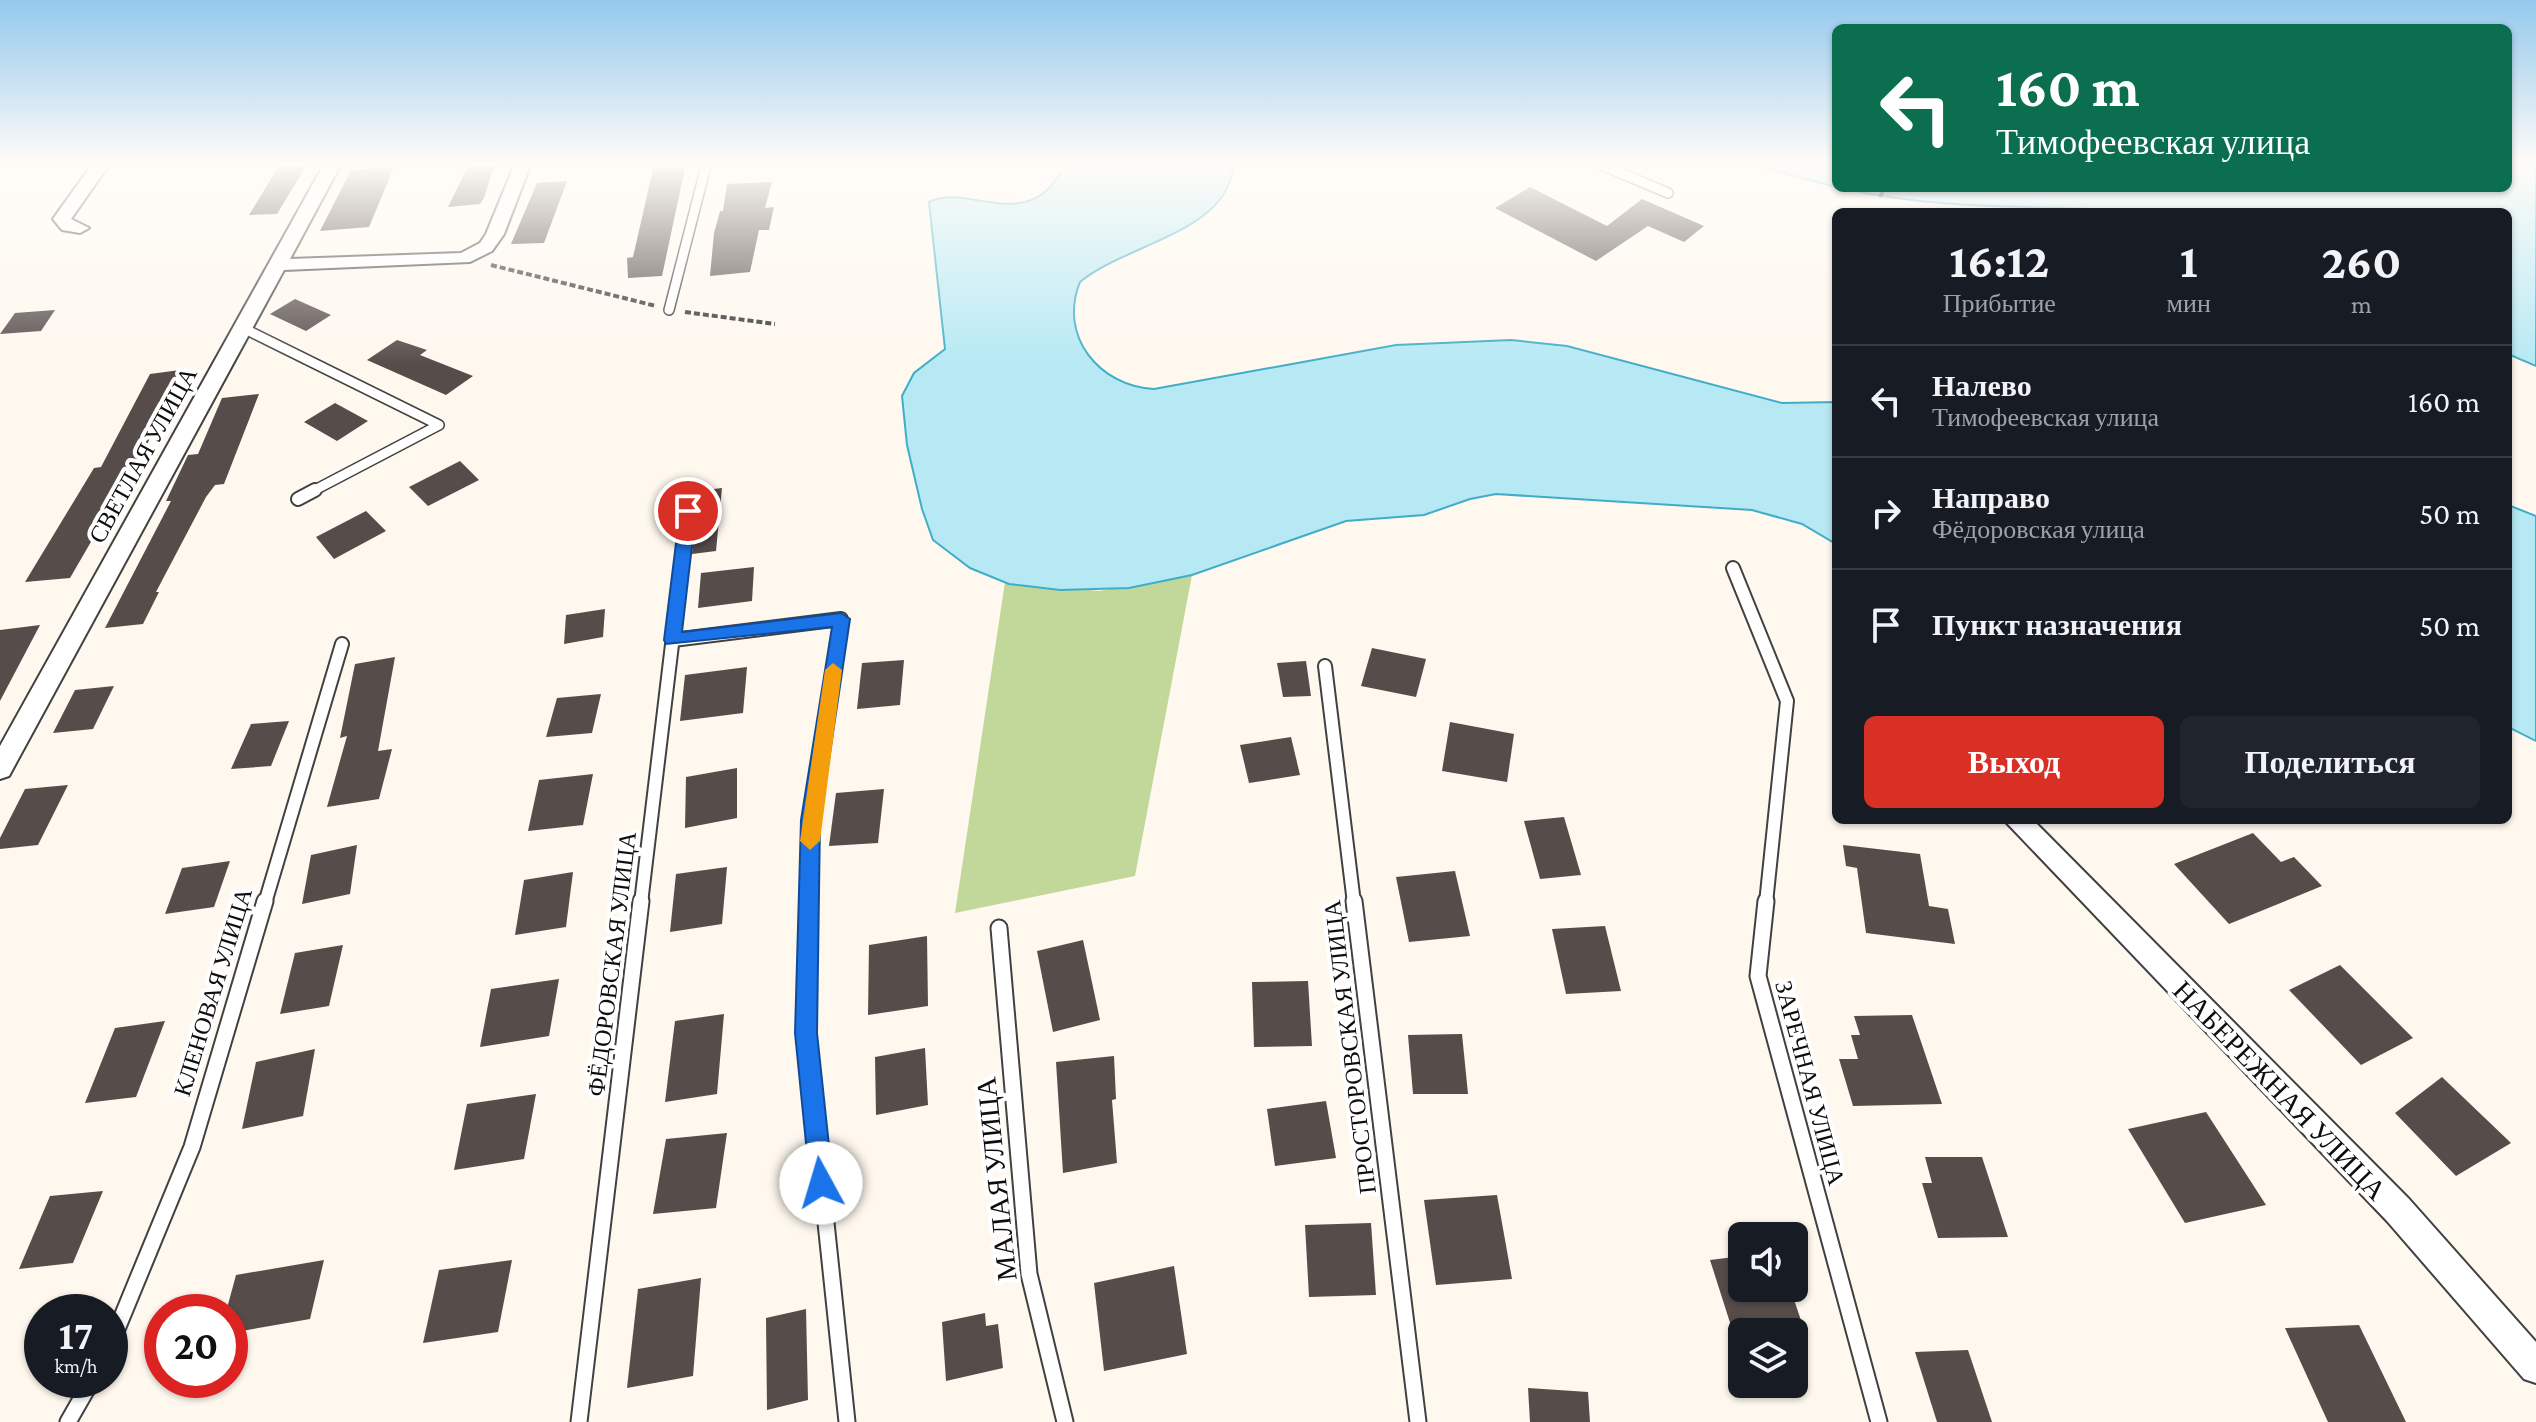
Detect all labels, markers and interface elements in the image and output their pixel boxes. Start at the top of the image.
icon: left [1864,56,1968,160]
text: 160 m [1996,56,2140,118]
text: Тимофеевская улица [1996,122,2310,162]
text: 16:12 [1949,234,2049,287]
text: 1 [2180,234,2198,287]
text: 260 [2321,235,2401,288]
text: Прибытие [1943,289,2056,318]
text: мин [2167,289,2211,318]
text: m [2351,290,2372,319]
street label: СВЕТЛАЯ УЛИЦА [83,362,202,547]
text: Налево [1932,369,2032,402]
icon: left [1864,379,1908,423]
text: 160 m [2408,385,2480,418]
text: Тимофеевская улица [1932,403,2159,432]
pin [654,477,722,545]
text: Направо [1932,481,2050,514]
icon: arrive [666,489,710,533]
icon: right [1864,491,1908,535]
text: 50 m [2419,497,2480,530]
text: Фёдоровская улица [1932,515,2145,544]
icon: arrive [1864,603,1908,647]
text: Пункт назначения [1932,608,2182,641]
text: 50 m [2419,609,2480,642]
button: Выход [1864,716,2164,808]
button: Поделиться [2180,716,2480,808]
street label: ФЁДОРОВСКАЯ УЛИЦА [582,829,641,1098]
street label: КЛЕНОВАЯ УЛИЦА [168,884,257,1099]
street label: ПРОСТОРОВСКАЯ УЛИЦА [1318,898,1381,1195]
street label: НАБЕРЕЖНАЯ УЛИЦА [2167,975,2393,1207]
street label: ЗАРЕЧНАЯ УЛИЦА [1770,978,1851,1189]
street label: МАЛАЯ УЛИЦА [970,1075,1023,1282]
position arrow [779,1141,863,1225]
map controls [1728,1222,1808,1398]
button: sound [1728,1222,1808,1302]
speed limit sign: 20 [144,1294,248,1398]
text: 17 [59,1313,93,1358]
button: layers [1728,1318,1808,1398]
text: km/h [54,1355,98,1377]

